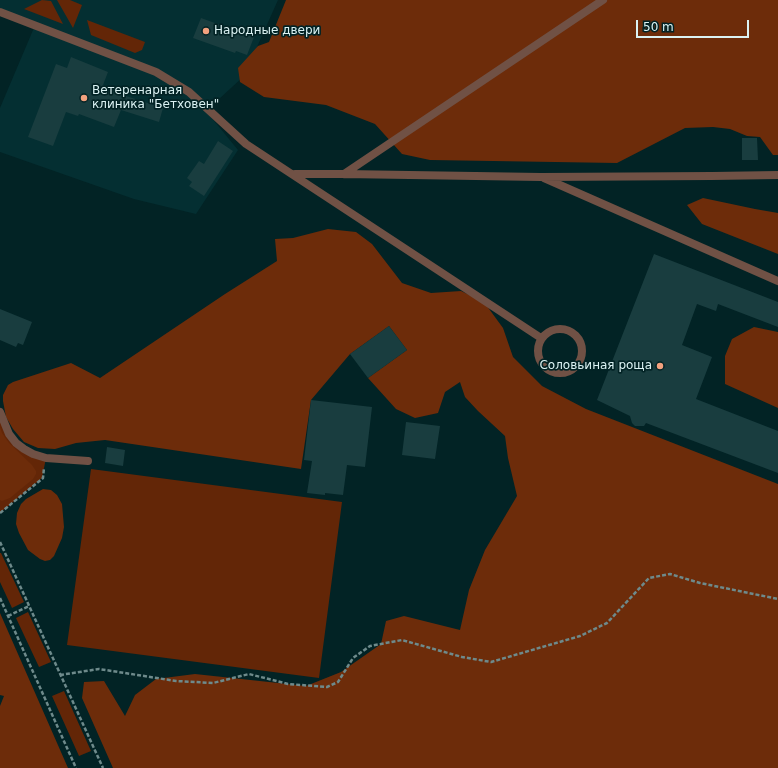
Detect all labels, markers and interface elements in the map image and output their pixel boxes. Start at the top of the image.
scale bar [638,12,751,38]
text: 50 m [643,20,674,34]
place label: Народные двери [214,24,320,38]
marker: Народные двери [201,26,211,36]
place label: Ветеренарная клиника "Бетховен" [92,84,219,112]
marker: Ветеренарная клиника "Бетховен" [79,93,89,103]
place label: Соловьиная роща [539,359,652,373]
marker: Соловьиная роща [655,361,665,371]

